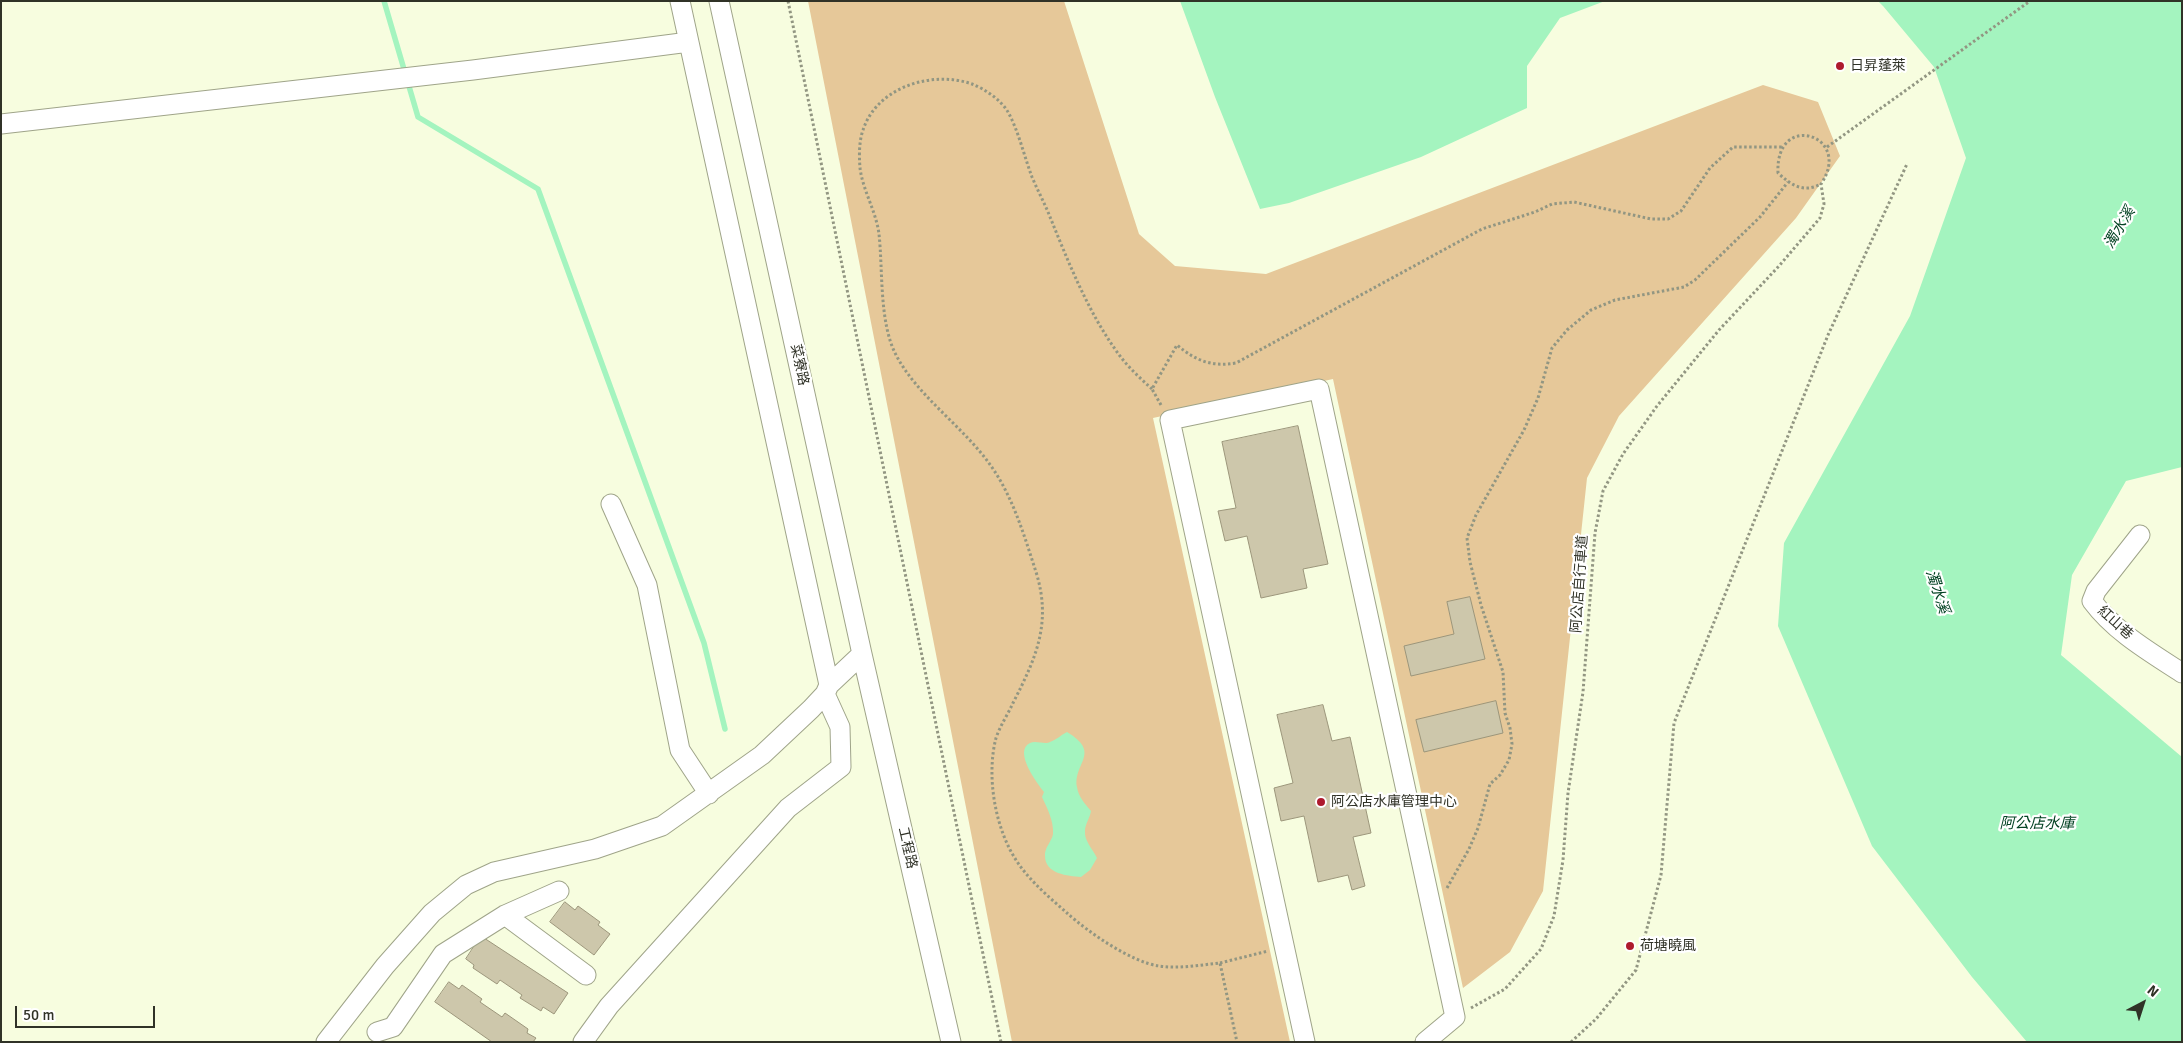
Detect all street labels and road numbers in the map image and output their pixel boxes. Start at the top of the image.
street label: 菜寮路 [786,343,812,387]
street label: 阿公店自行車道 [1568,535,1592,633]
street label: 紅山巷 [2094,603,2136,643]
street label: 工程路 [894,826,920,870]

